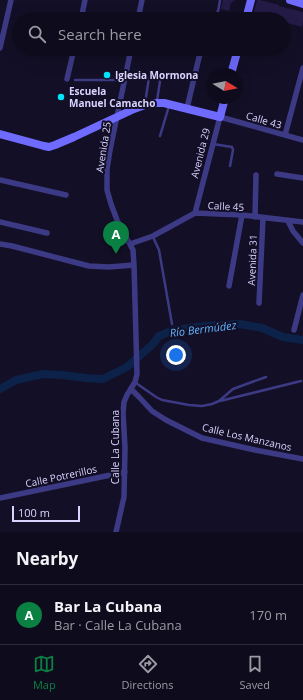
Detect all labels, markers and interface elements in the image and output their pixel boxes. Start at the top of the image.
search box [12,12,291,56]
icon: search [26,23,48,45]
text: Search here [58,24,142,44]
place label: Iglesia Mormona [115,68,198,82]
north arrow [207,68,243,104]
marker: Iglesia Mormona [102,70,112,80]
place label: Escuela Manuel Camacho [69,84,155,110]
marker: Escuela Manuel Camacho [56,92,66,102]
street label: Calle 43 [244,108,284,132]
street label: Avenida 25 [92,120,114,173]
street label: Avenida 29 [187,126,213,180]
street label: Calle 45 [207,198,245,214]
pin: A [103,221,129,254]
street label: Avenida 31 [244,234,260,286]
water label: Río Bermúdez [169,317,237,340]
your location [166,345,186,365]
street label: Calle La Cubana [108,410,122,484]
street label: Calle Los Manzanos [201,420,293,454]
street label: Calle Potrerillos [24,462,98,490]
scale bar [12,504,80,523]
text: 100 m [18,505,50,520]
text: Nearby [16,547,78,570]
text: Bar La Cubana [54,596,162,616]
text: A [25,606,33,624]
text: 170 m [249,606,287,624]
text: Bar · Calle La Cubana [54,616,182,634]
tab: Map [33,653,56,692]
tab: Directions [122,653,174,692]
tab: Saved [239,653,270,692]

